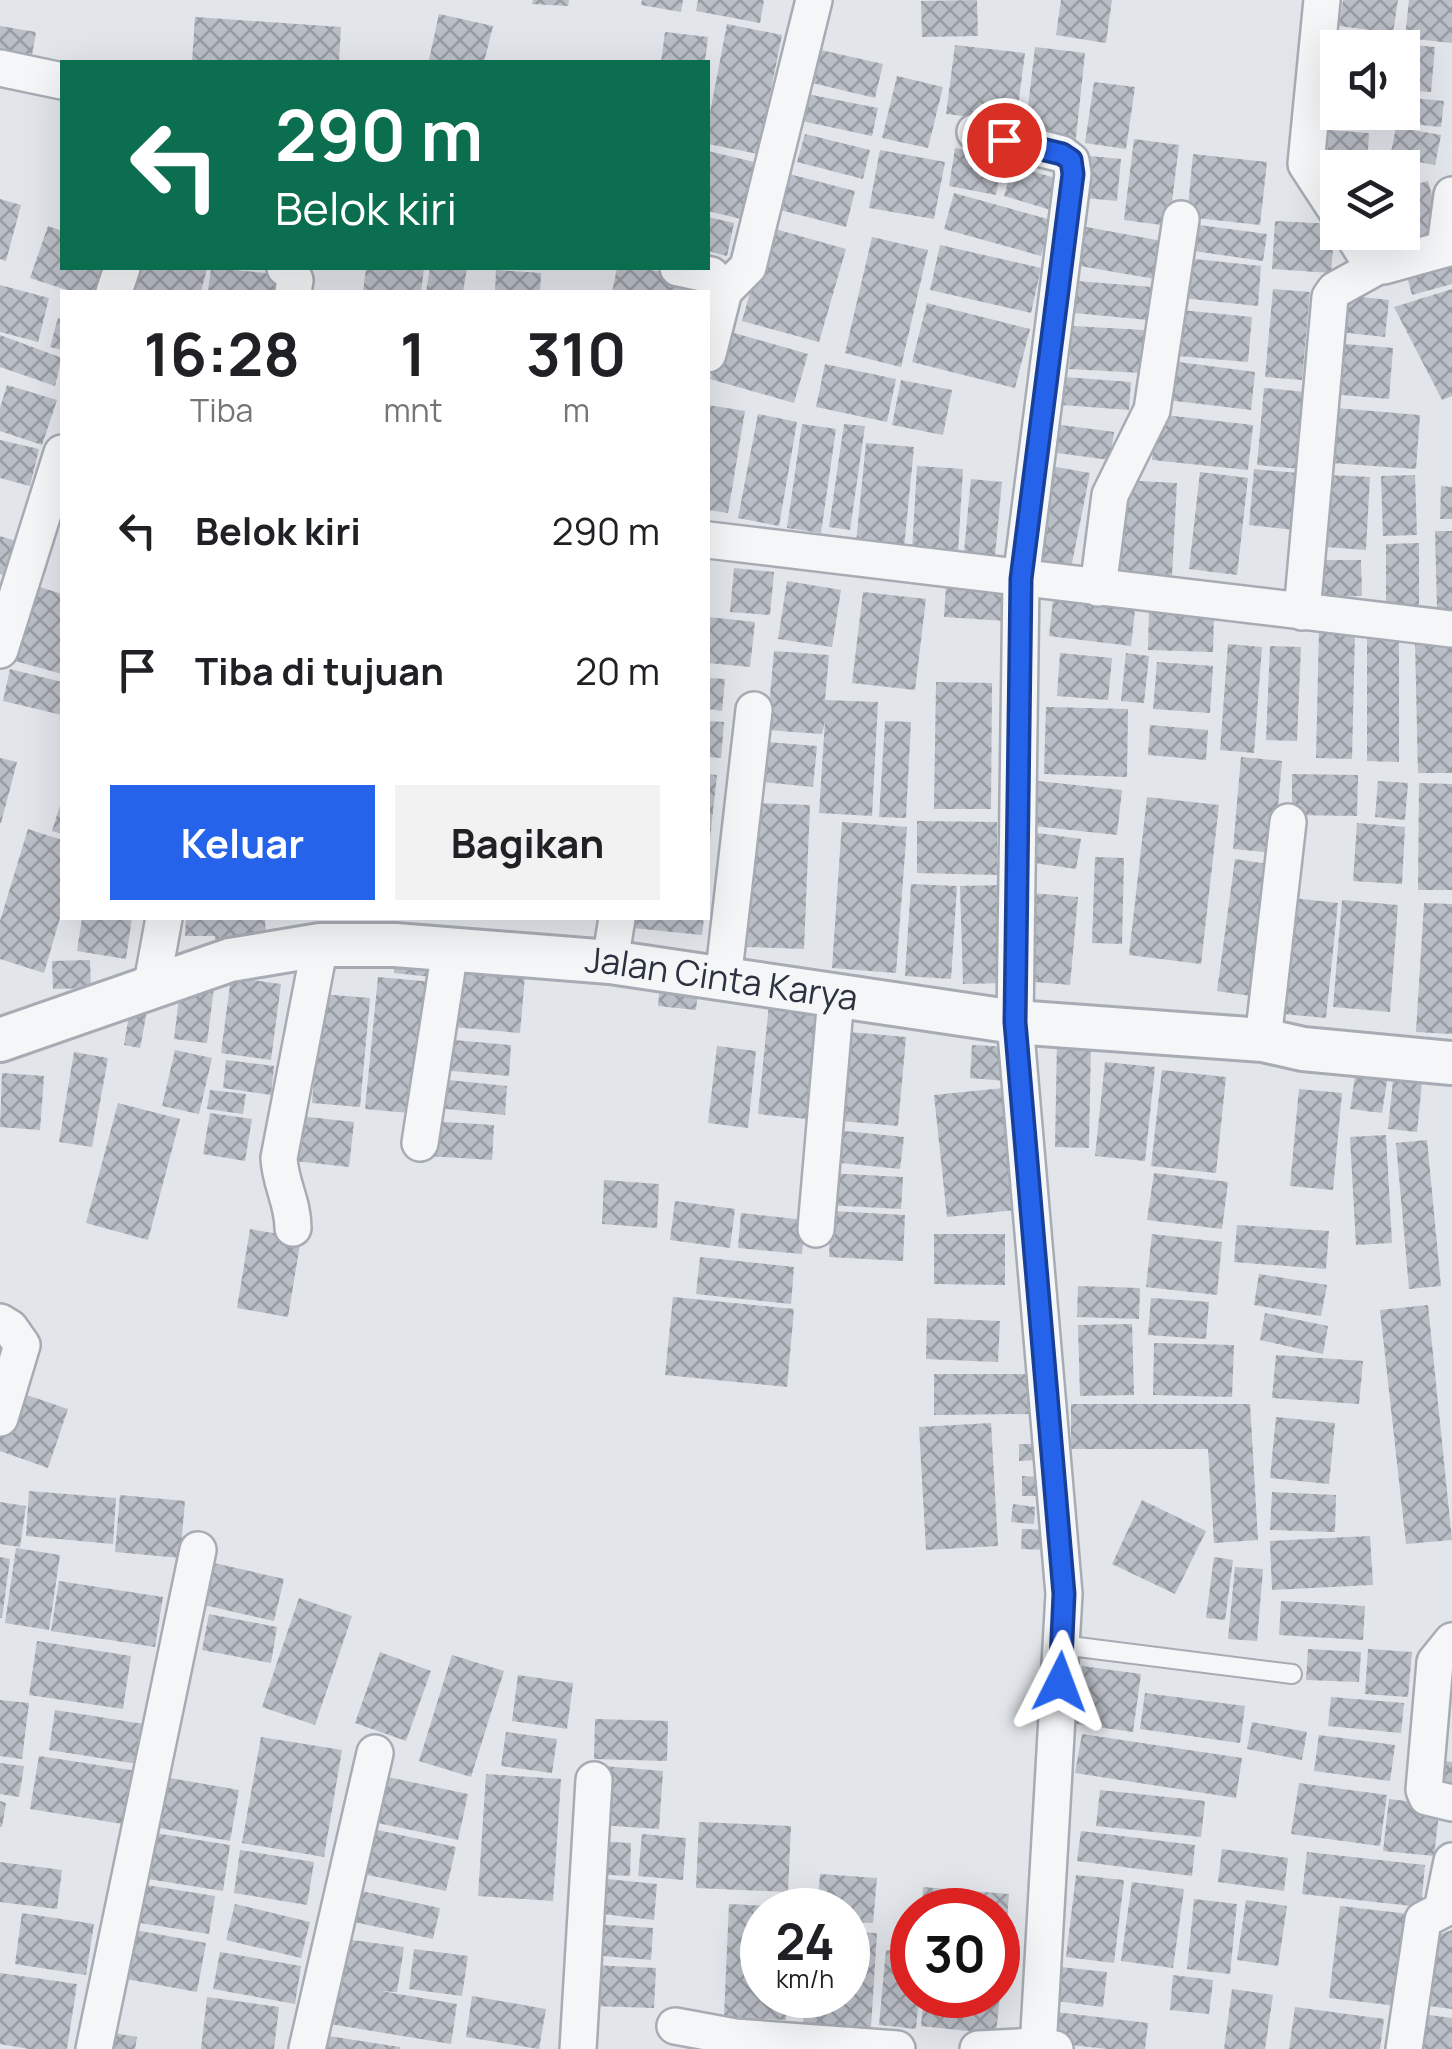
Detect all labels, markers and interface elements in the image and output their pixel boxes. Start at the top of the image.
map controls [1320,30,1420,250]
button: sound [1320,30,1420,130]
text: 290 m [275,86,483,182]
pin [962,98,1047,183]
icon: left [110,100,240,230]
icon: arrive [977,113,1032,168]
button: layers [1320,150,1420,250]
text: Belok kiri [275,177,457,239]
text: 16:28 [143,312,300,394]
text: 1 [400,312,426,394]
text: 310 [526,312,627,394]
text: Tiba [190,388,253,432]
text: mnt [383,388,442,432]
text: m [563,388,590,432]
icon: left [110,503,165,558]
text: Belok kiri [195,504,361,556]
text: 290 m [552,504,660,556]
icon: arrive [110,643,165,698]
text: Tiba di tujuan [195,644,444,696]
text: 20 m [575,644,660,696]
button: Keluar [110,785,375,900]
button: Bagikan [395,785,660,900]
street label: Jalan Cinta Karya [583,935,861,1021]
position arrow [1008,1630,1112,1734]
speed limit sign: 30 [890,1888,1020,2018]
text: 24 [775,1907,835,1975]
text: km/h [776,1961,834,1996]

